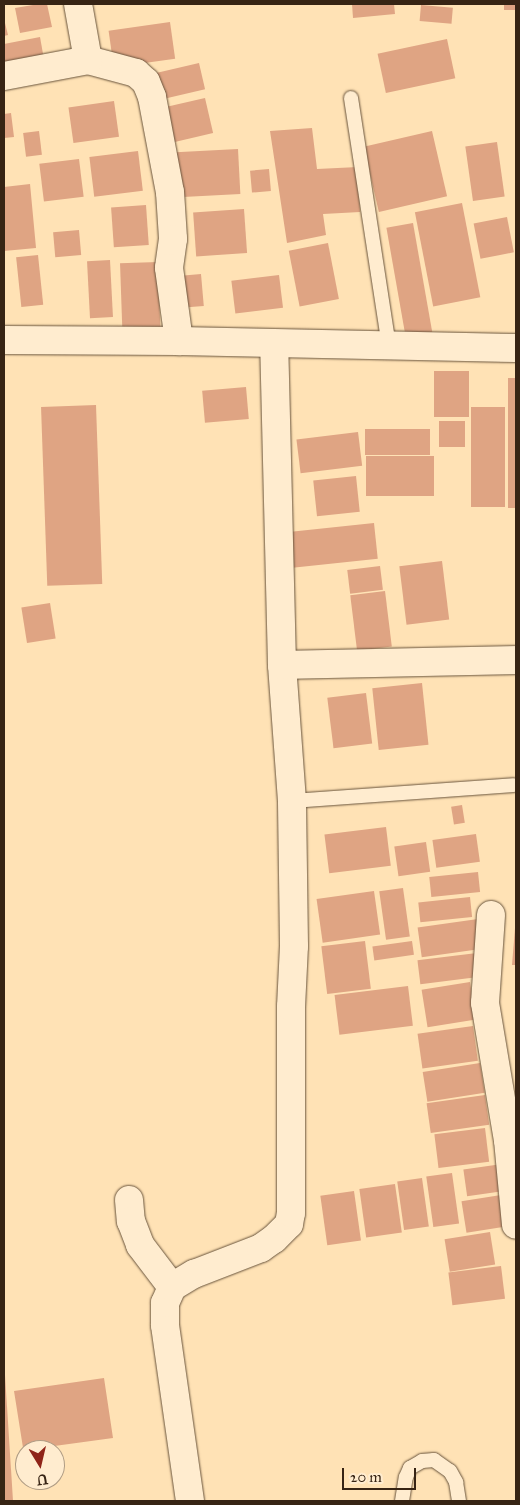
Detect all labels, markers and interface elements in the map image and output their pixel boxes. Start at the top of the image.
north arrow [15,1440,65,1490]
scale bar [345,1458,419,1490]
text: 20 m [350,1468,382,1486]
text: U [35,1470,49,1489]

